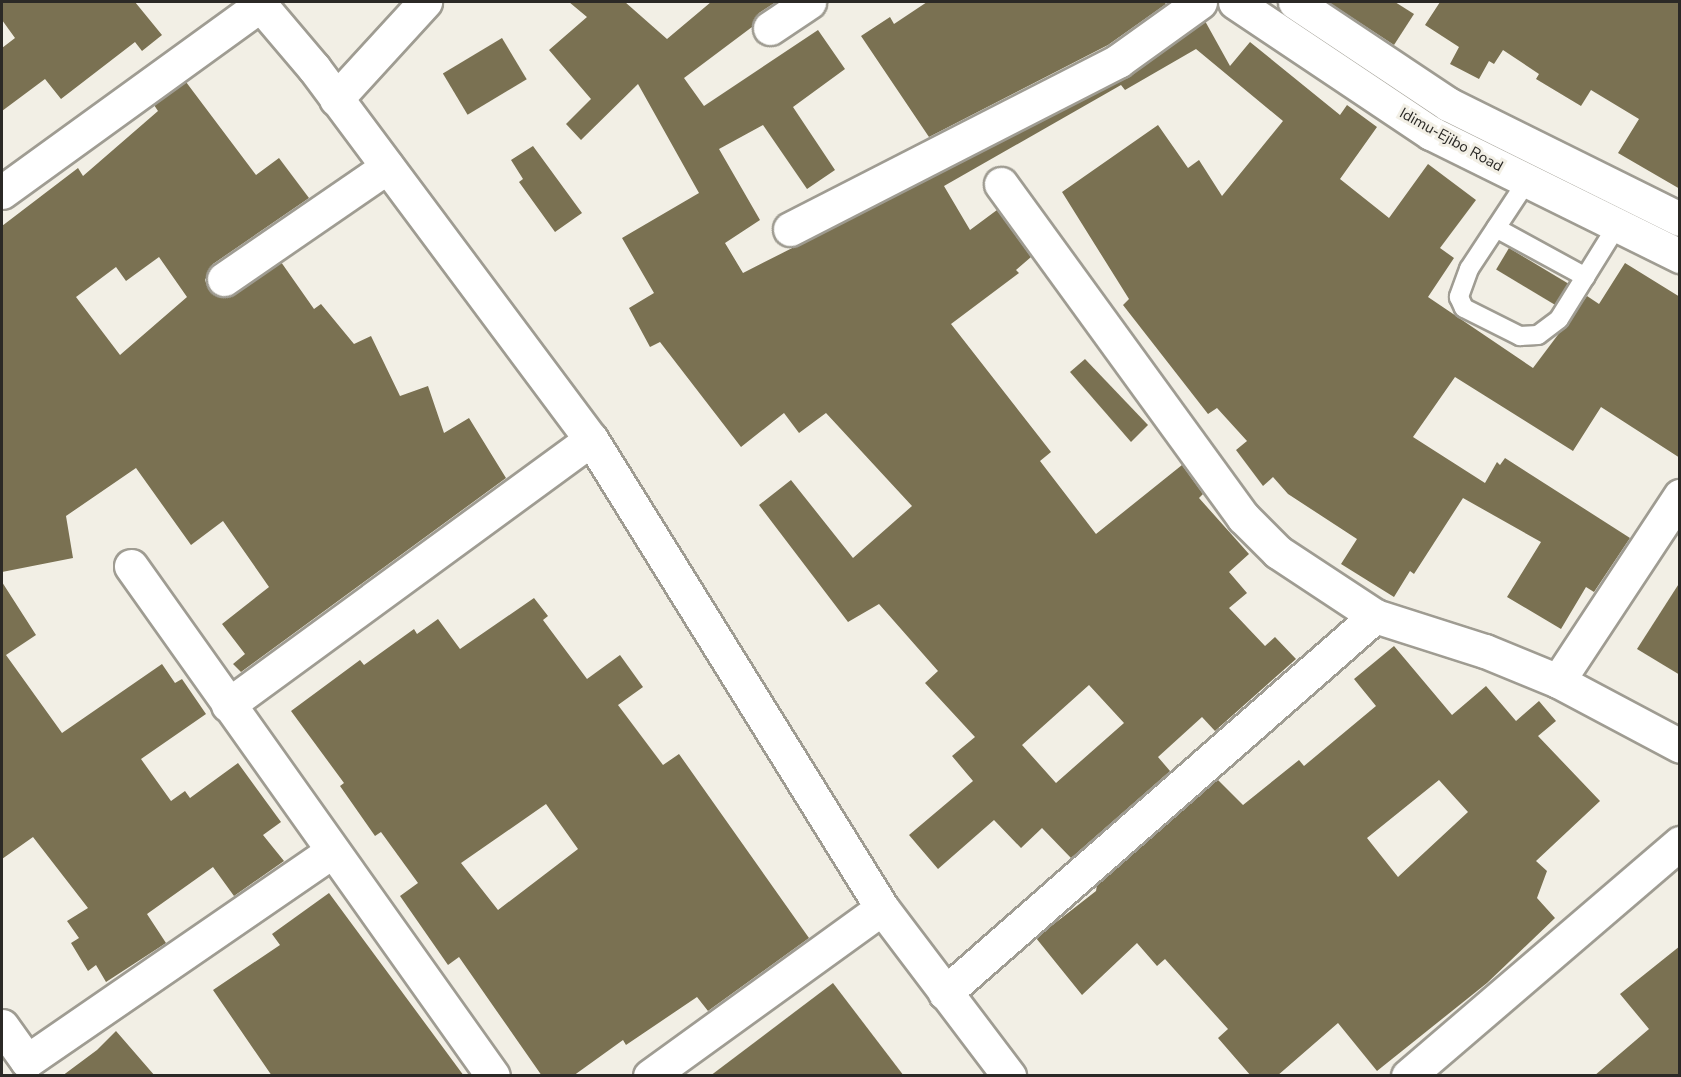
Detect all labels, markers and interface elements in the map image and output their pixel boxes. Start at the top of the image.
street label: Idimu-Ejibo Road [1396,104,1506,176]

